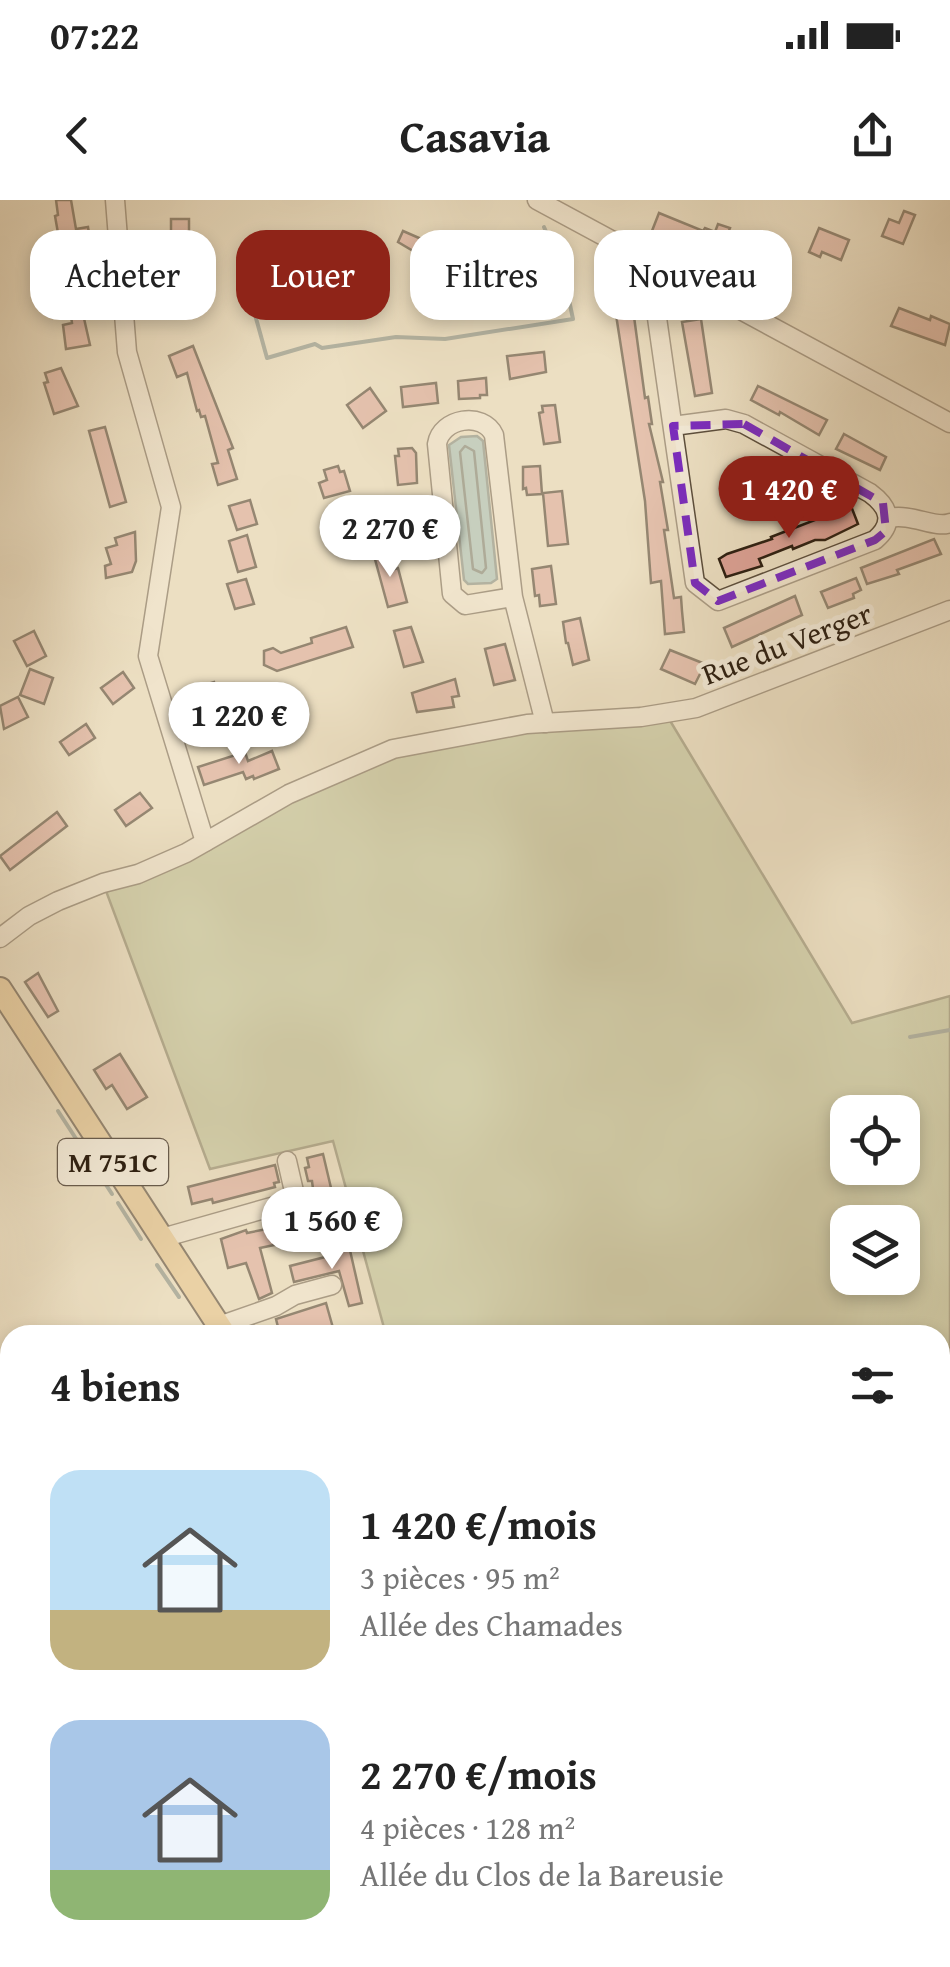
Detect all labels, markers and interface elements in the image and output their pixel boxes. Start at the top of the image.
text: 07:22 [50,7,140,63]
text: Casavia [400,103,550,168]
icon: back [50,108,105,163]
icon: share [845,108,900,163]
chip: Acheter [30,230,216,320]
chip: Louer [236,230,390,320]
chip: Filtres [410,230,574,320]
chip: Nouveau [594,230,792,320]
pin: 1 420 € [697,456,881,541]
text: 1 420 € [741,465,837,512]
pin: 2 270 € [298,495,482,580]
text: 2 270 € [342,504,438,551]
street label: Rue du Verger [695,591,878,696]
pin: 1 220 € [147,682,331,767]
text: 1 220 € [191,691,287,738]
map controls [830,1095,920,1295]
button: locate [830,1095,920,1185]
road number: M 751C [58,1139,168,1185]
pin: 1 560 € [240,1187,424,1272]
text: 1 560 € [284,1196,380,1243]
button: layers [830,1205,920,1295]
text: 4 biens [50,1355,181,1416]
icon: filters [845,1358,900,1413]
text: 1 420 €/mois [360,1493,597,1554]
icon: home [130,1510,250,1630]
text: 3 pièces · 95 m² [360,1554,560,1601]
text: Allée des Chamades [360,1601,623,1648]
text: 2 270 €/mois [360,1743,597,1804]
icon: home [130,1760,250,1880]
text: 4 pièces · 128 m² [360,1804,575,1851]
text: Allée du Clos de la Bareusie [360,1851,724,1898]

